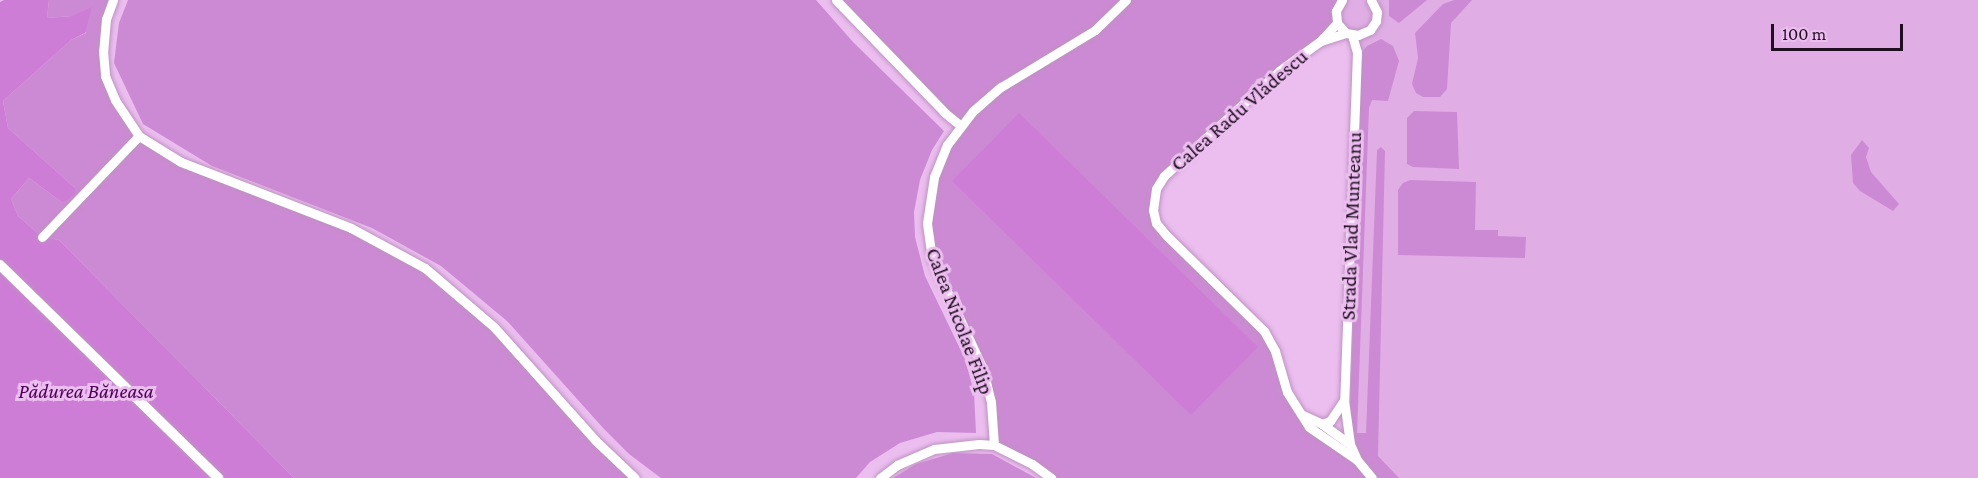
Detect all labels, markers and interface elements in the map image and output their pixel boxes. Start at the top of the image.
scale bar [1774,12,1906,50]
text: 100 m [1782,24,1826,44]
street label: Calea Radu Vlădescu [1165,44,1313,176]
street label: Strada Vlad Munteanu [1335,131,1367,321]
street label: Calea Nicolae Filip [920,244,1000,398]
park label: Pădurea Băneasa [18,378,154,404]

